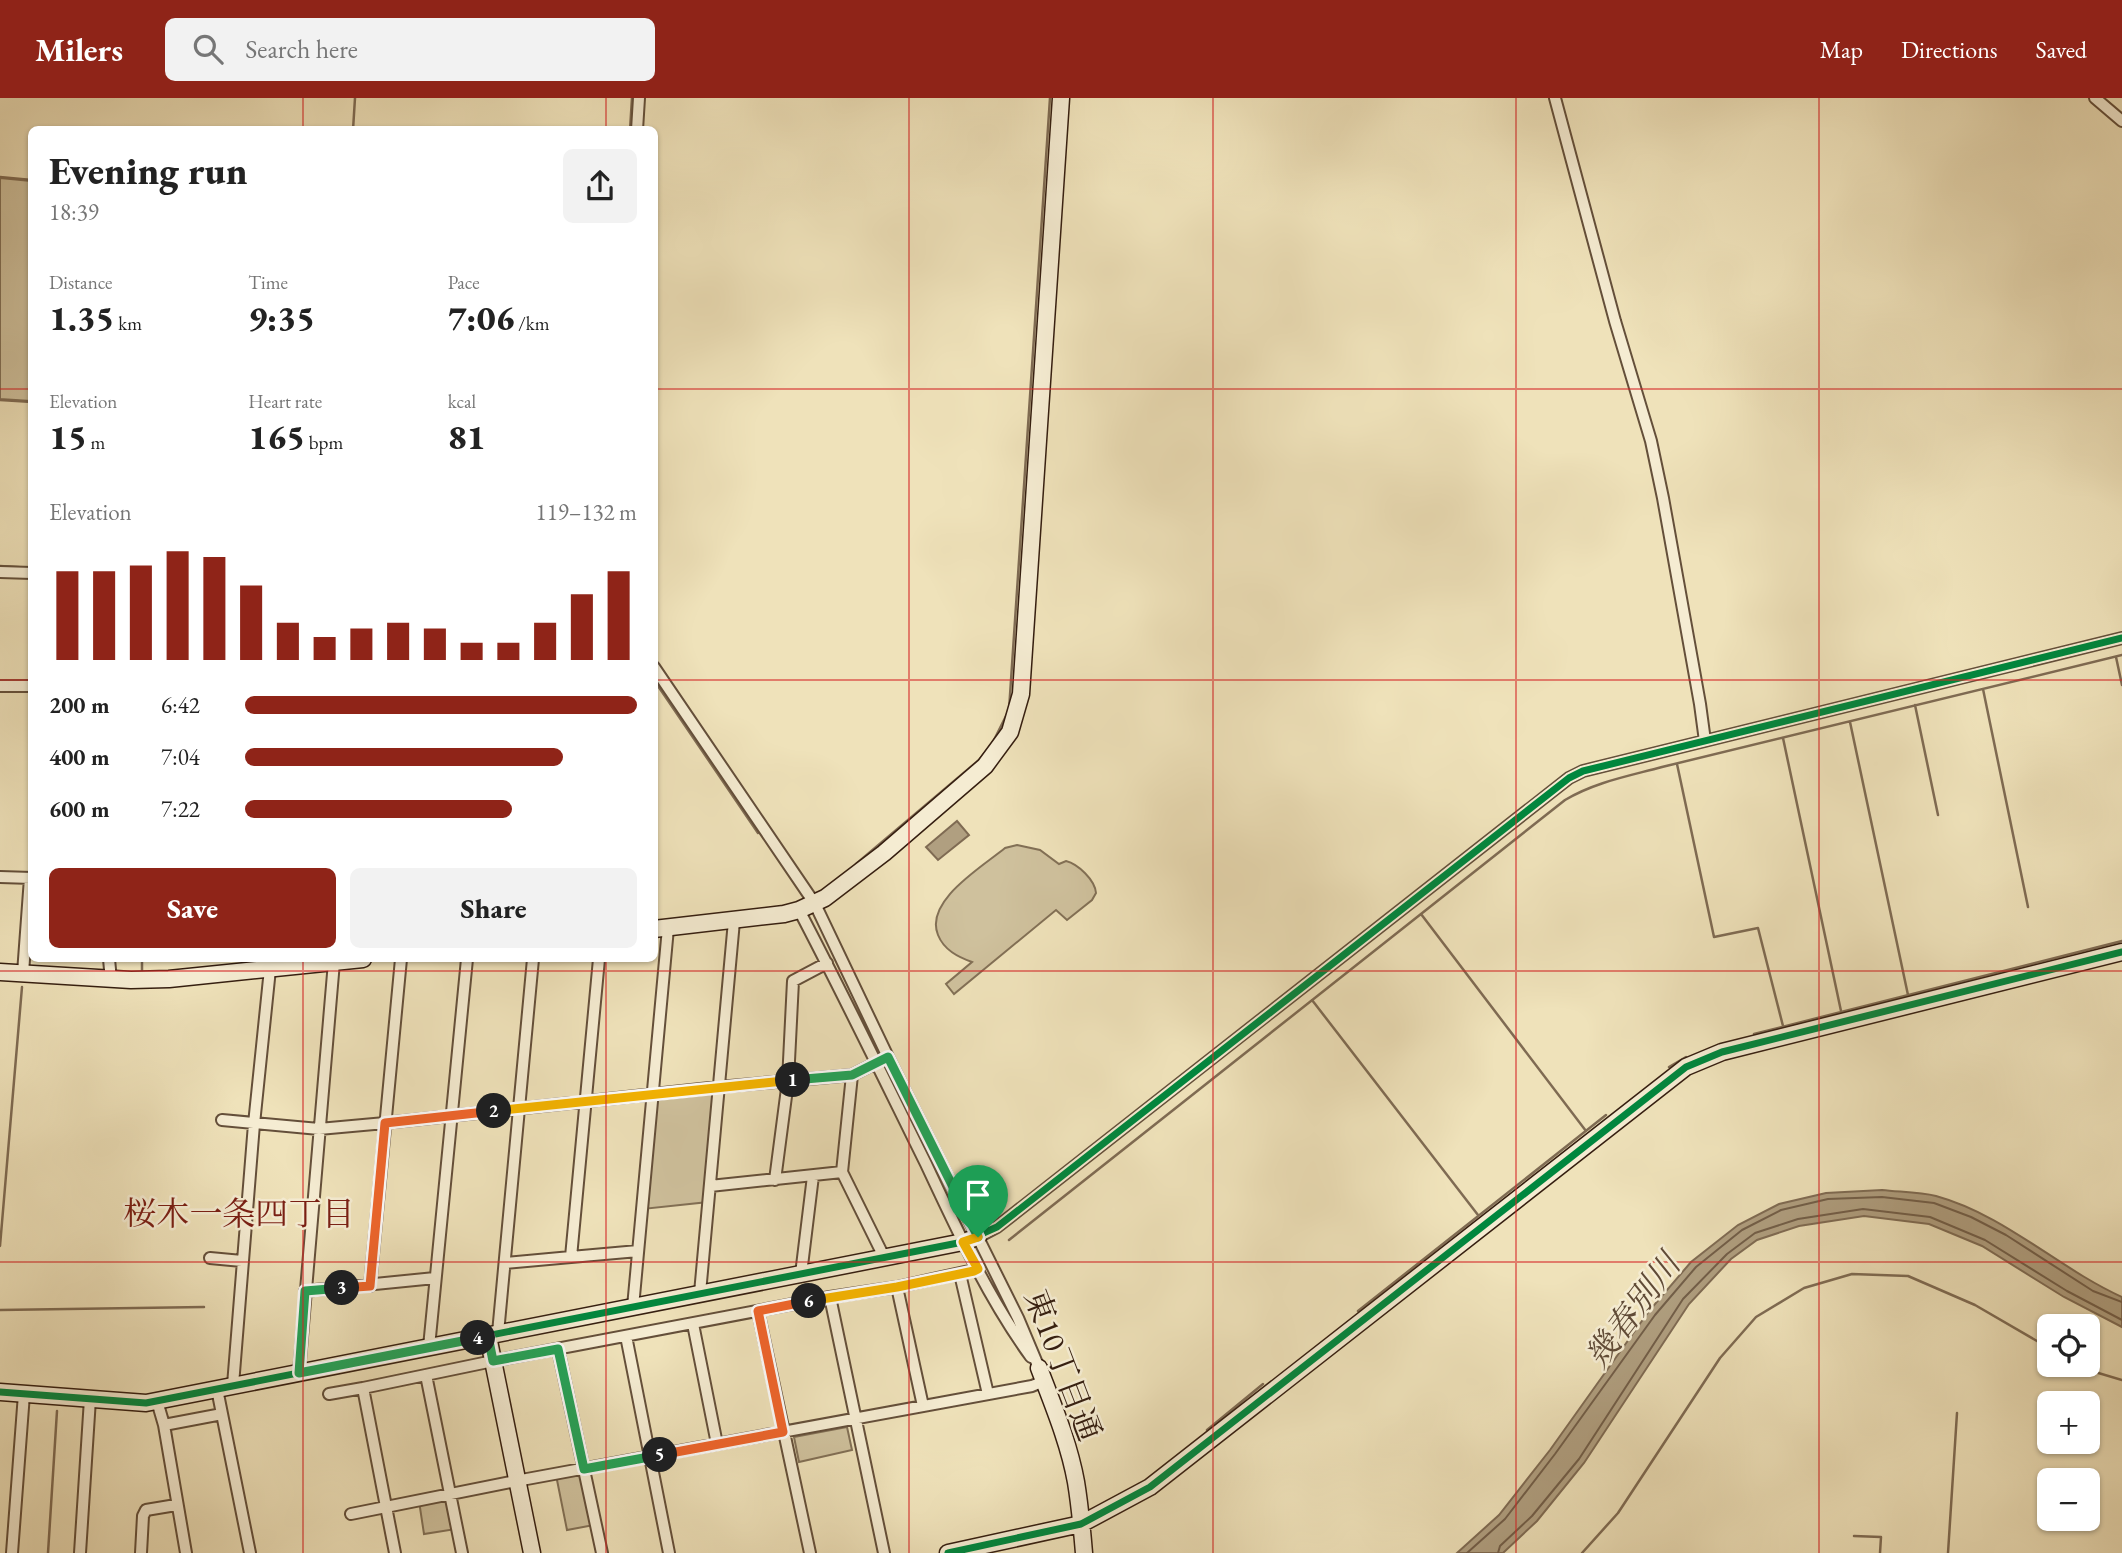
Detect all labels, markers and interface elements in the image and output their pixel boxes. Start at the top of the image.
search box [165,18,655,81]
text: Milers [35,28,123,71]
icon: search [189,30,227,68]
text: Search here [245,32,358,66]
text: Map [1820,34,1863,65]
text: Directions [1901,34,1998,65]
text: Saved [2036,34,2087,65]
text: Evening run [49,146,247,195]
button: share [563,149,637,223]
text: 18:39 [49,197,99,227]
text: Distance [49,270,112,295]
text: Time [248,270,288,295]
text: Pace [448,270,480,295]
text: 1.35 [49,295,115,340]
text: 9:35 [248,295,315,340]
text: 7:06 [448,295,514,340]
text: km [115,311,142,336]
text: /km [514,311,550,336]
text: Elevation [49,389,117,414]
text: Heart rate [248,389,322,414]
text: kcal [448,389,476,414]
text: 15 [49,414,87,459]
text: 165 [248,414,305,459]
text: 81 [448,414,485,459]
text: m [87,430,105,455]
text: bpm [305,430,343,455]
text: Elevation [49,497,132,527]
text: 119–132 m [536,497,637,527]
text: 200 m [49,690,110,720]
text: 6:42 [161,690,200,720]
text: 400 m [49,742,110,772]
text: 7:04 [161,742,200,772]
text: 600 m [49,794,110,824]
text: 7:22 [161,794,200,824]
button: Save [49,868,336,948]
button: Share [350,868,637,948]
pin: 1 [776,1062,810,1098]
text: 1 [787,1067,798,1092]
pin: 2 [476,1094,512,1128]
text: 2 [488,1098,499,1123]
pin [948,1165,1008,1237]
icon: arrive [959,1176,997,1214]
district label: 桜木一条四丁目 [124,1192,355,1235]
water label: 幾春別川 [1576,1242,1691,1376]
pin: 3 [324,1270,360,1306]
text: 3 [336,1275,347,1300]
street label: 東10丁目通 [1015,1283,1111,1447]
pin: 6 [792,1284,826,1318]
text: 6 [803,1288,814,1313]
map controls [2037,1314,2100,1531]
button: locate [2037,1314,2100,1377]
pin: 4 [461,1320,496,1356]
text: 4 [472,1325,483,1350]
button: + [2037,1391,2100,1454]
pin: 5 [642,1438,678,1472]
text: 5 [654,1442,665,1467]
button: − [2037,1468,2100,1531]

